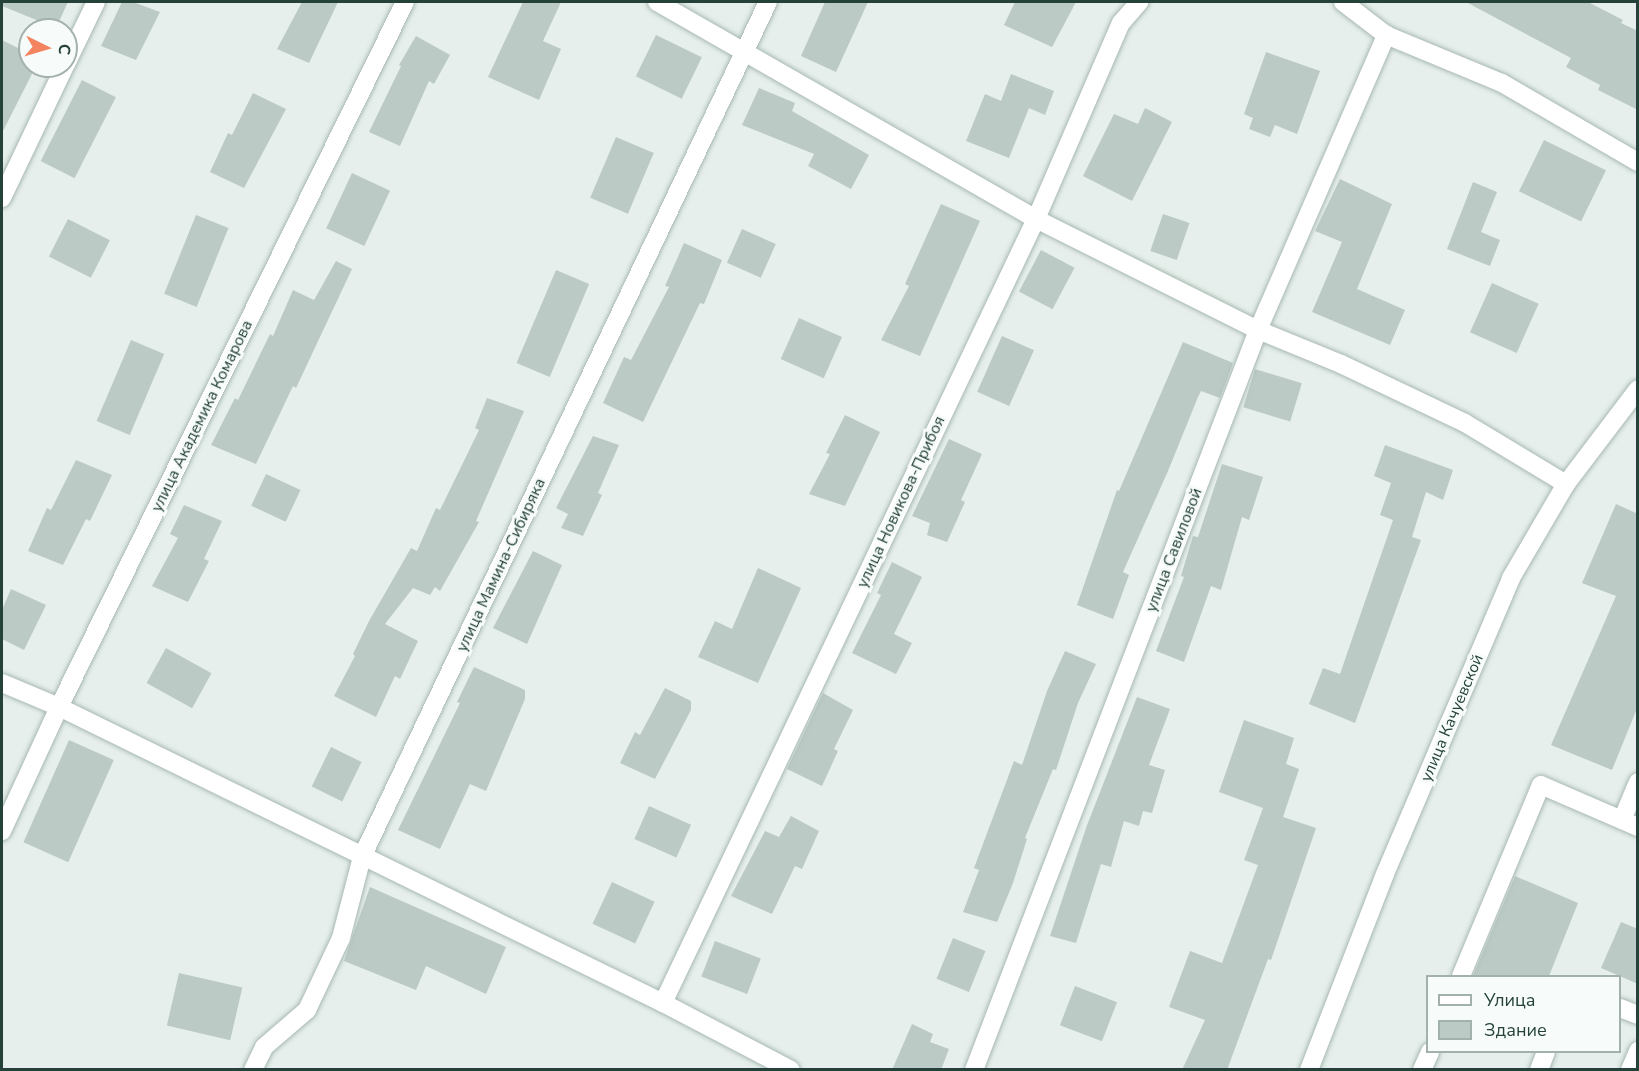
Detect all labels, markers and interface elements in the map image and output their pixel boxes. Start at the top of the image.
north arrow [18,18,78,78]
text: С [53,43,75,56]
street label: улица Академика Комарова [147,317,257,515]
street label: улица Новикова-Прибоя [853,413,949,591]
street label: улица Мамина-Сибиряка [452,475,550,655]
street label: улица Савиловой [1141,485,1207,615]
street label: улица Качуевской [1416,651,1488,785]
legend [1426,975,1621,1053]
text: Улица [1484,988,1535,1012]
text: Здание [1484,1018,1547,1042]

